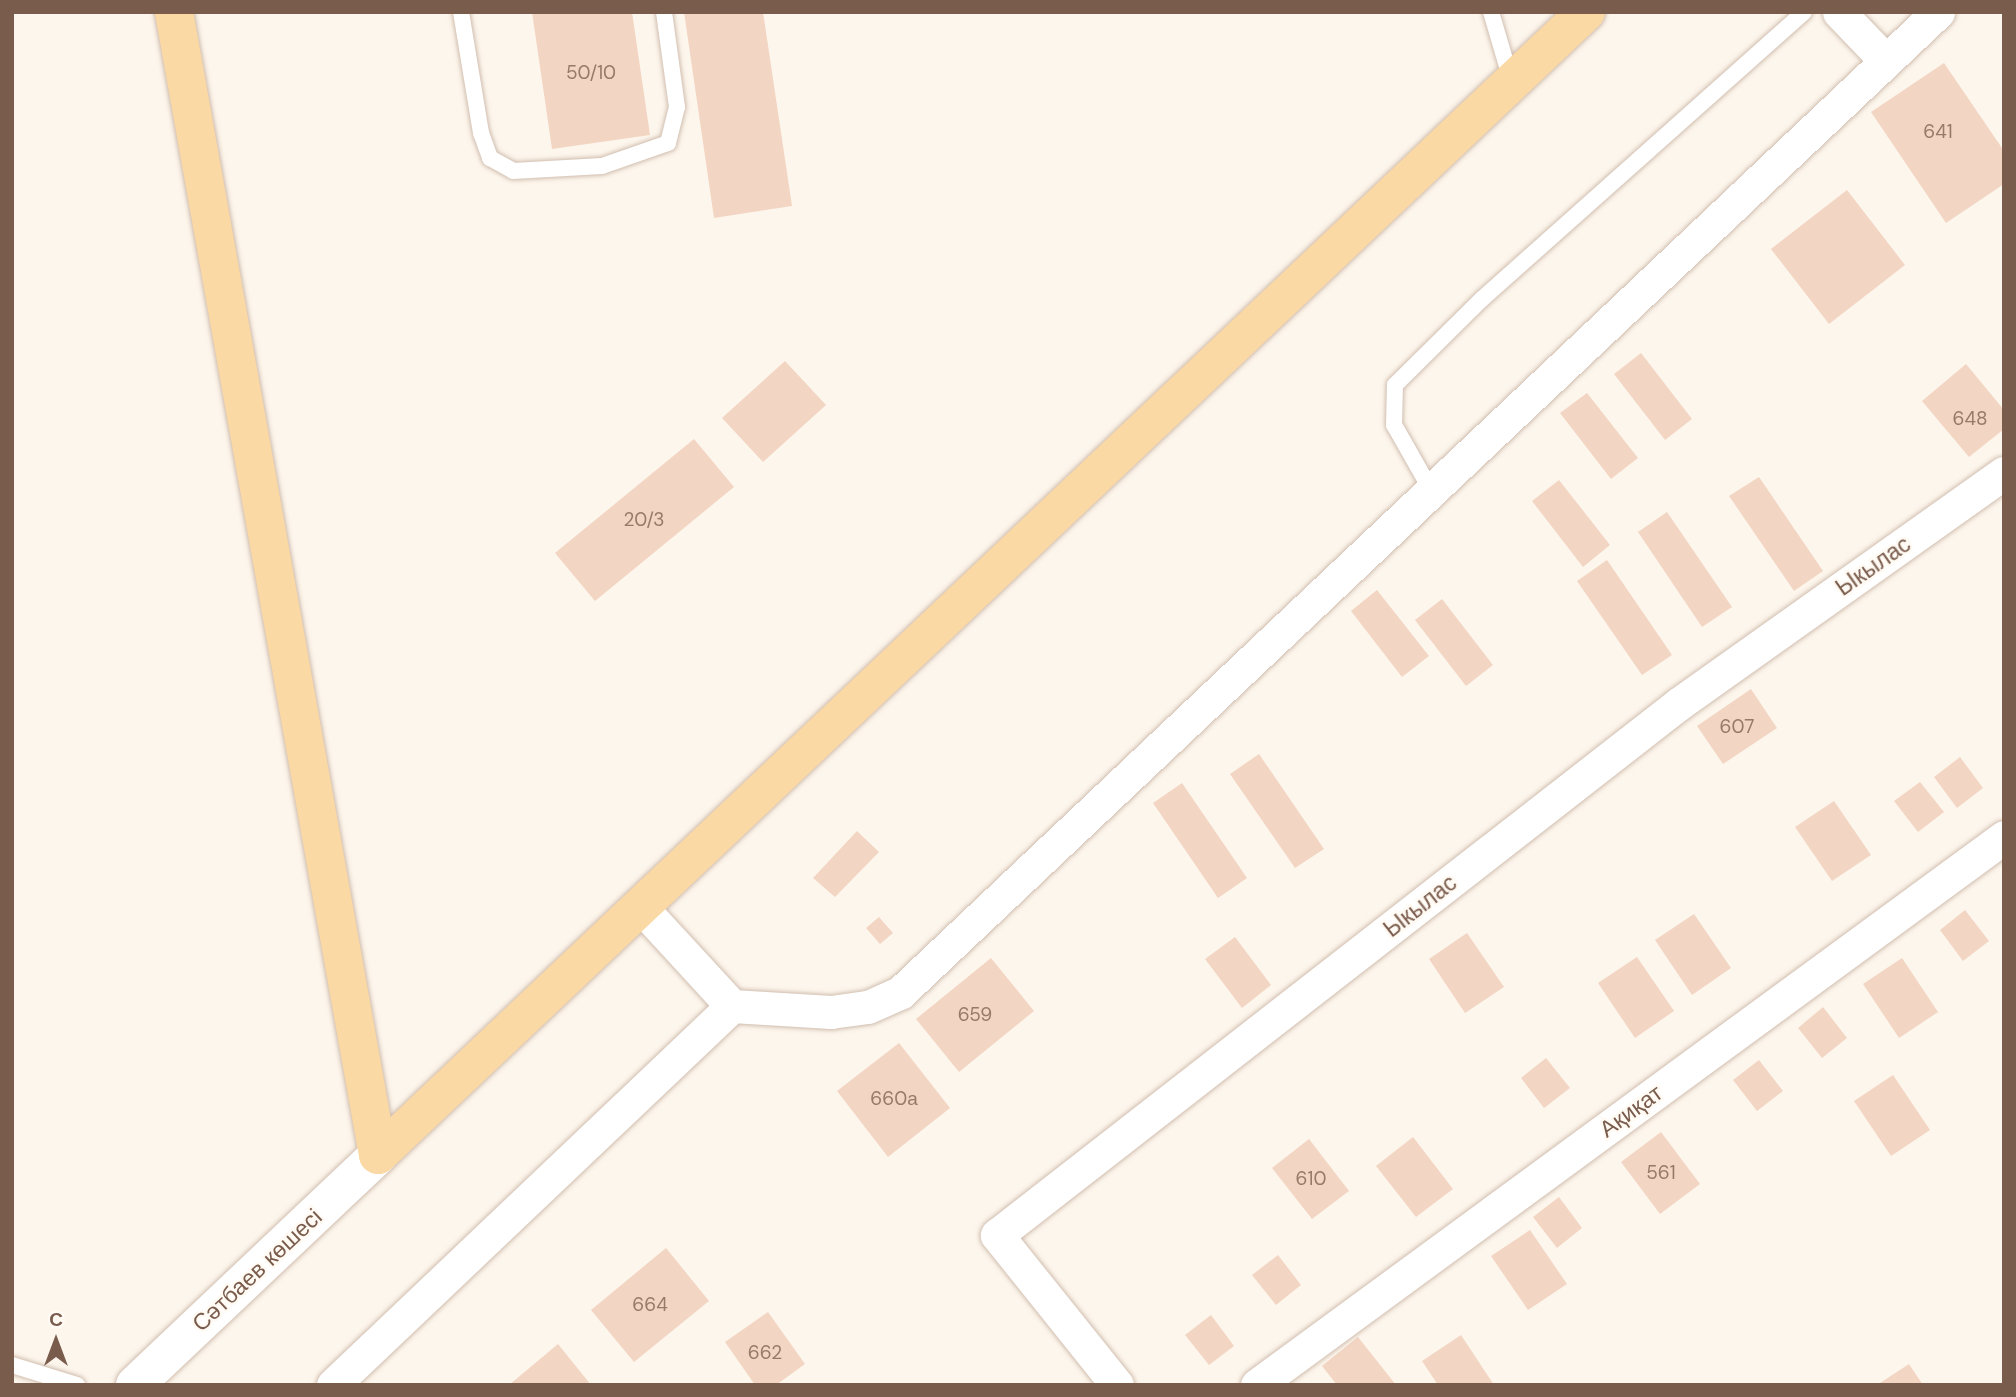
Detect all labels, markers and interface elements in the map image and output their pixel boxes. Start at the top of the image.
house number: 50/10 [566,62,616,84]
house number: 641 [1923,121,1953,143]
house number: 648 [1952,408,1988,430]
house number: 20/3 [624,509,664,531]
street label: Ыкылас [1830,530,1916,602]
house number: 607 [1720,716,1754,738]
street label: Ыкылас [1378,869,1462,943]
house number: 659 [958,1004,992,1026]
street label: Ақиқат [1594,1079,1668,1143]
house number: 660а [870,1088,918,1110]
house number: 561 [1646,1162,1676,1184]
house number: 610 [1296,1168,1326,1190]
street label: Сәтбаев көшесі [186,1203,328,1337]
house number: 664 [632,1294,668,1316]
north arrow [21,1306,91,1376]
text: С [49,1307,63,1332]
house number: 662 [748,1342,782,1364]

